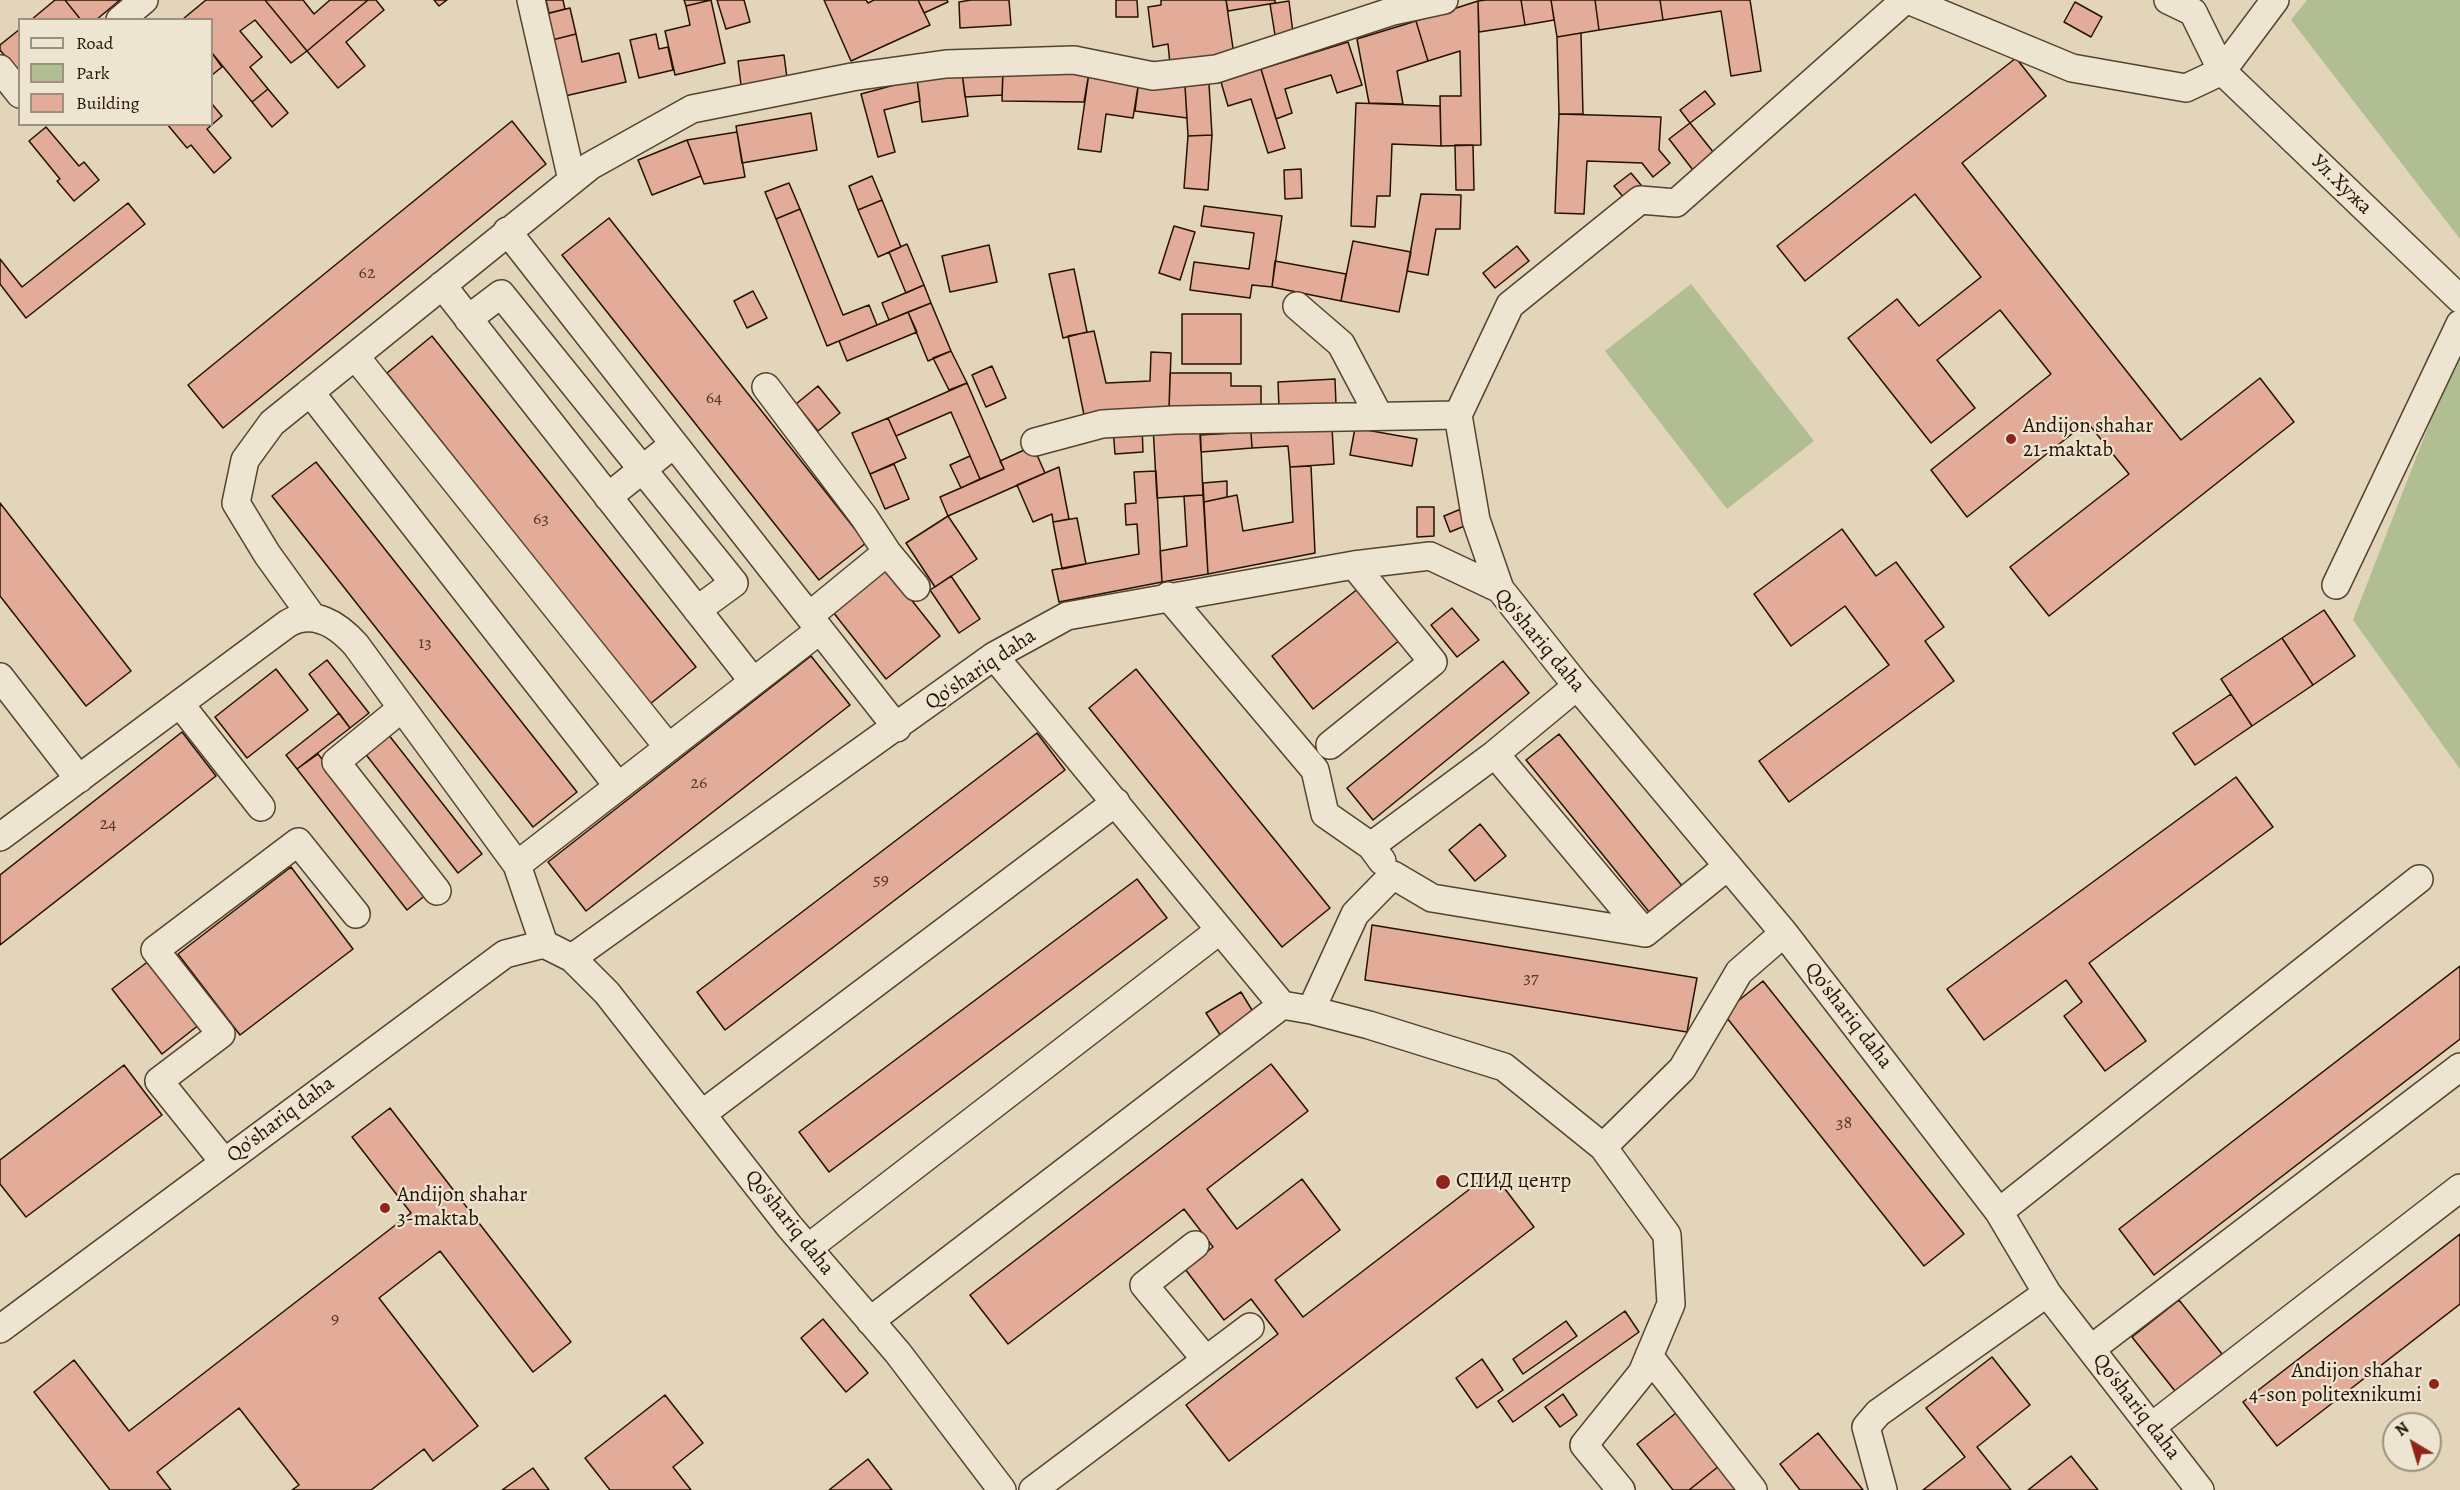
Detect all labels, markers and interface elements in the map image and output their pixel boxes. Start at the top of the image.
legend [18,18,213,126]
text: Road [76,31,113,55]
text: Park [76,61,110,85]
text: Building [76,91,140,115]
street label: Ул.Хужа [2305,150,2377,220]
house number: 62 [359,263,375,285]
house number: 64 [706,388,722,410]
place label: Andijon shahar 21-maktab [2023,414,2153,464]
marker: Andijon shahar 21-maktab [2004,432,2018,446]
house number: 63 [533,509,549,531]
street label: Qo'shariq daha [1488,584,1590,698]
street label: Qo'shariq daha [921,624,1041,716]
house number: 13 [418,633,432,655]
house number: 26 [691,773,707,795]
house number: 24 [100,814,116,836]
house number: 59 [873,870,889,892]
street label: Qo'shariq daha [1799,958,1897,1074]
house number: 37 [1523,968,1539,990]
street label: Qo'shariq daha [222,1071,340,1169]
house number: 38 [1836,1113,1852,1135]
street label: Qo'shariq daha [739,1165,839,1281]
place label: СПИД центр [1456,1169,1571,1195]
marker: СПИД центр [1434,1173,1452,1191]
place label: Andijon shahar 3-maktab [397,1183,527,1233]
marker: Andijon shahar 3-maktab [378,1201,392,1215]
house number: 9 [331,1309,339,1331]
street label: Qo'shariq daha [2087,1349,2185,1465]
place label: Andijon shahar 4-son politexnikumi [2249,1359,2422,1409]
marker: Andijon shahar 4-son politexnikumi [2427,1377,2441,1391]
north arrow [2382,1412,2442,1472]
text: N [2391,1417,2414,1442]

